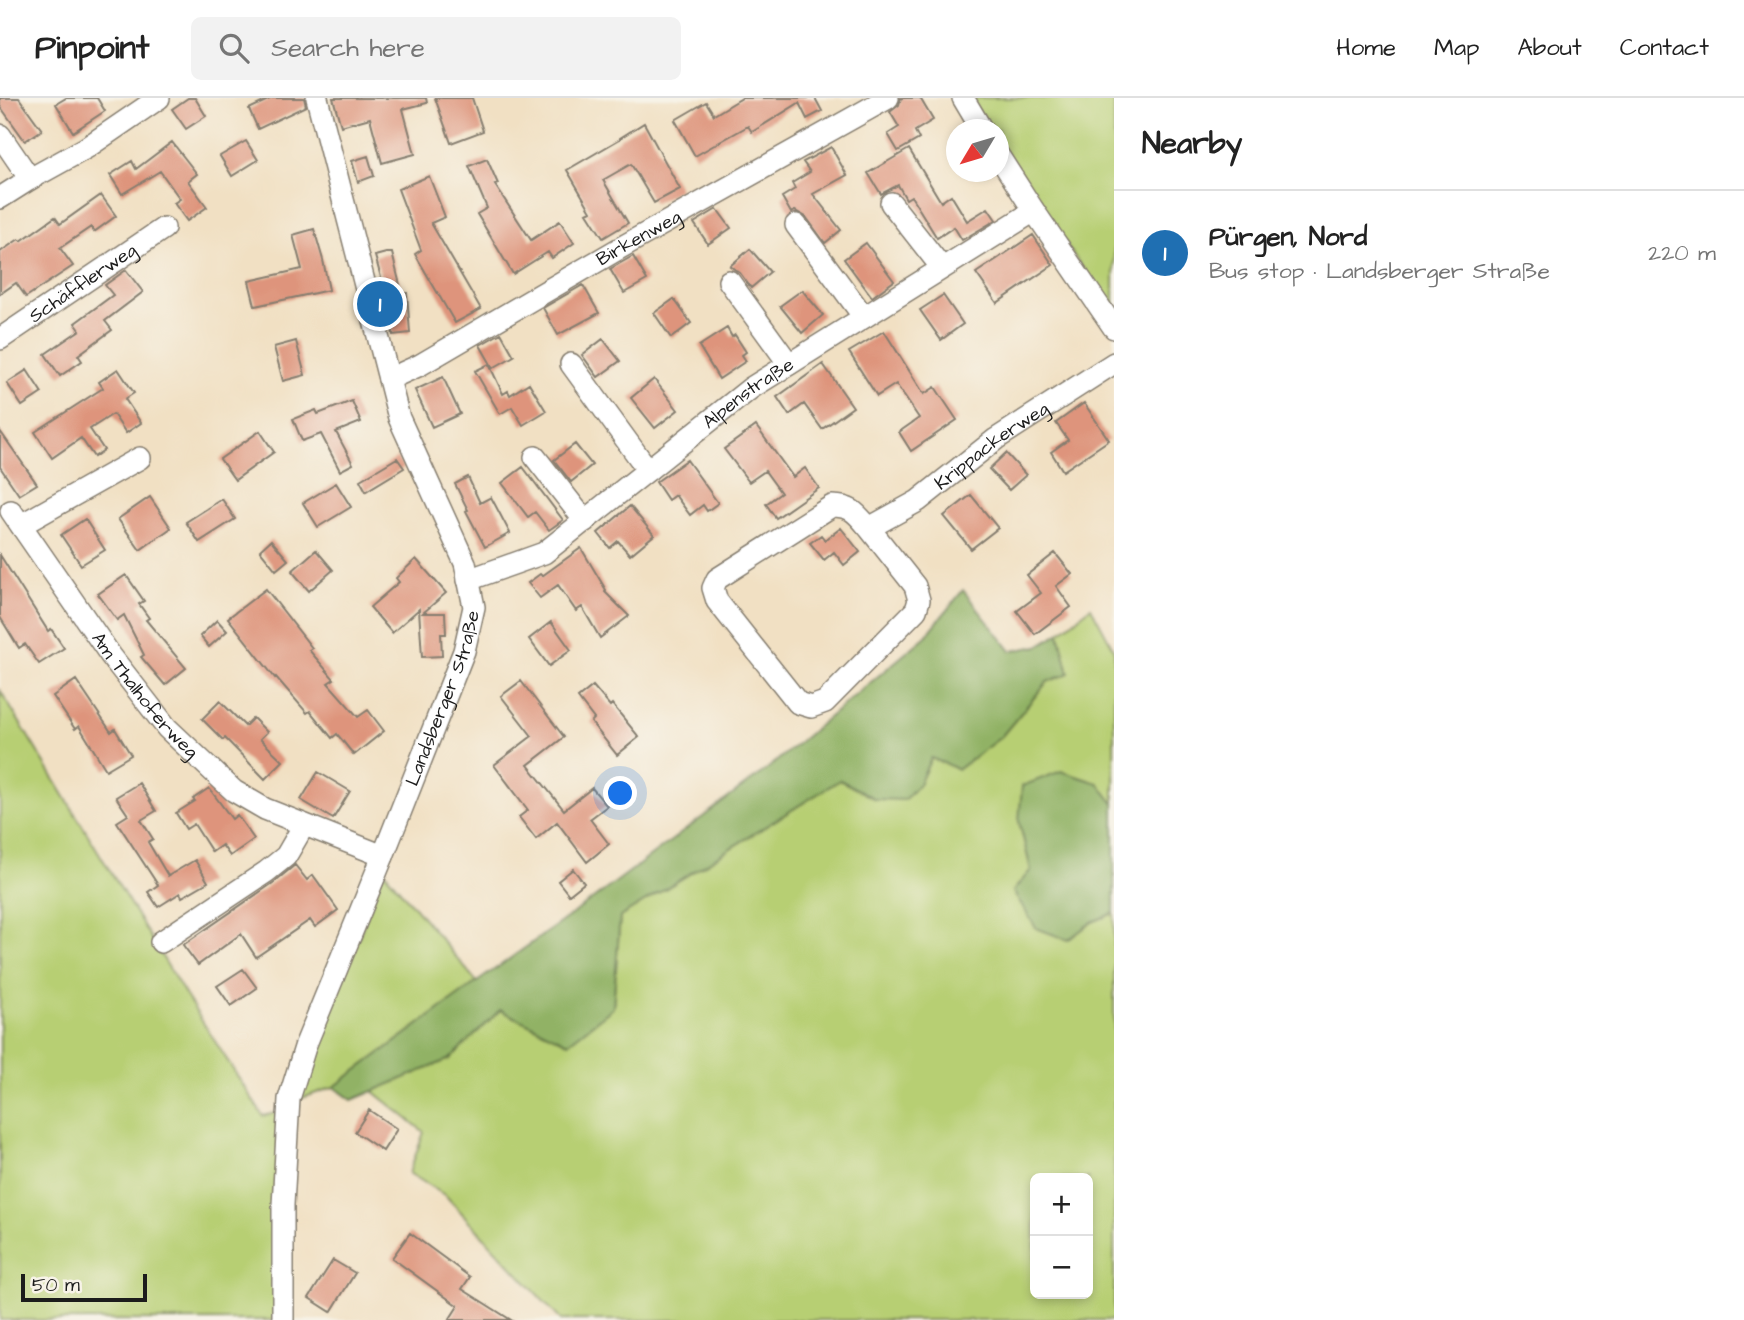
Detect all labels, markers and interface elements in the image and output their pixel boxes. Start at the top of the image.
search box [191,17,681,80]
text: Pinpoint [35,25,149,71]
icon: search [215,29,253,67]
text: Search here [271,30,425,66]
text: Home [1336,31,1396,65]
text: Map [1434,31,1479,65]
text: About [1517,31,1582,65]
text: Contact [1620,31,1709,65]
north arrow [946,119,1009,182]
text: Nearby [1142,123,1242,165]
street label: Birkenweg [591,203,687,273]
text: Pürgen, Nord [1209,219,1367,255]
street label: Schäfflerweg [23,237,143,329]
text: 1 [1164,237,1166,269]
text: 220 m [1648,237,1716,269]
text: Bus stop · Landsberger Straße [1209,255,1550,287]
pin: 1 [357,278,403,330]
street label: Alpenstraße [697,351,799,435]
street label: Krippackerweg [929,395,1055,496]
street label: Landsberger Straße [399,608,486,790]
street label: Am Thalhoferweg [85,627,205,765]
your location [603,776,637,810]
map controls [1030,1173,1093,1299]
button: + [1030,1173,1093,1236]
button: − [1030,1236,1093,1299]
scale bar [21,1271,147,1303]
text: 50 m [32,1272,80,1299]

